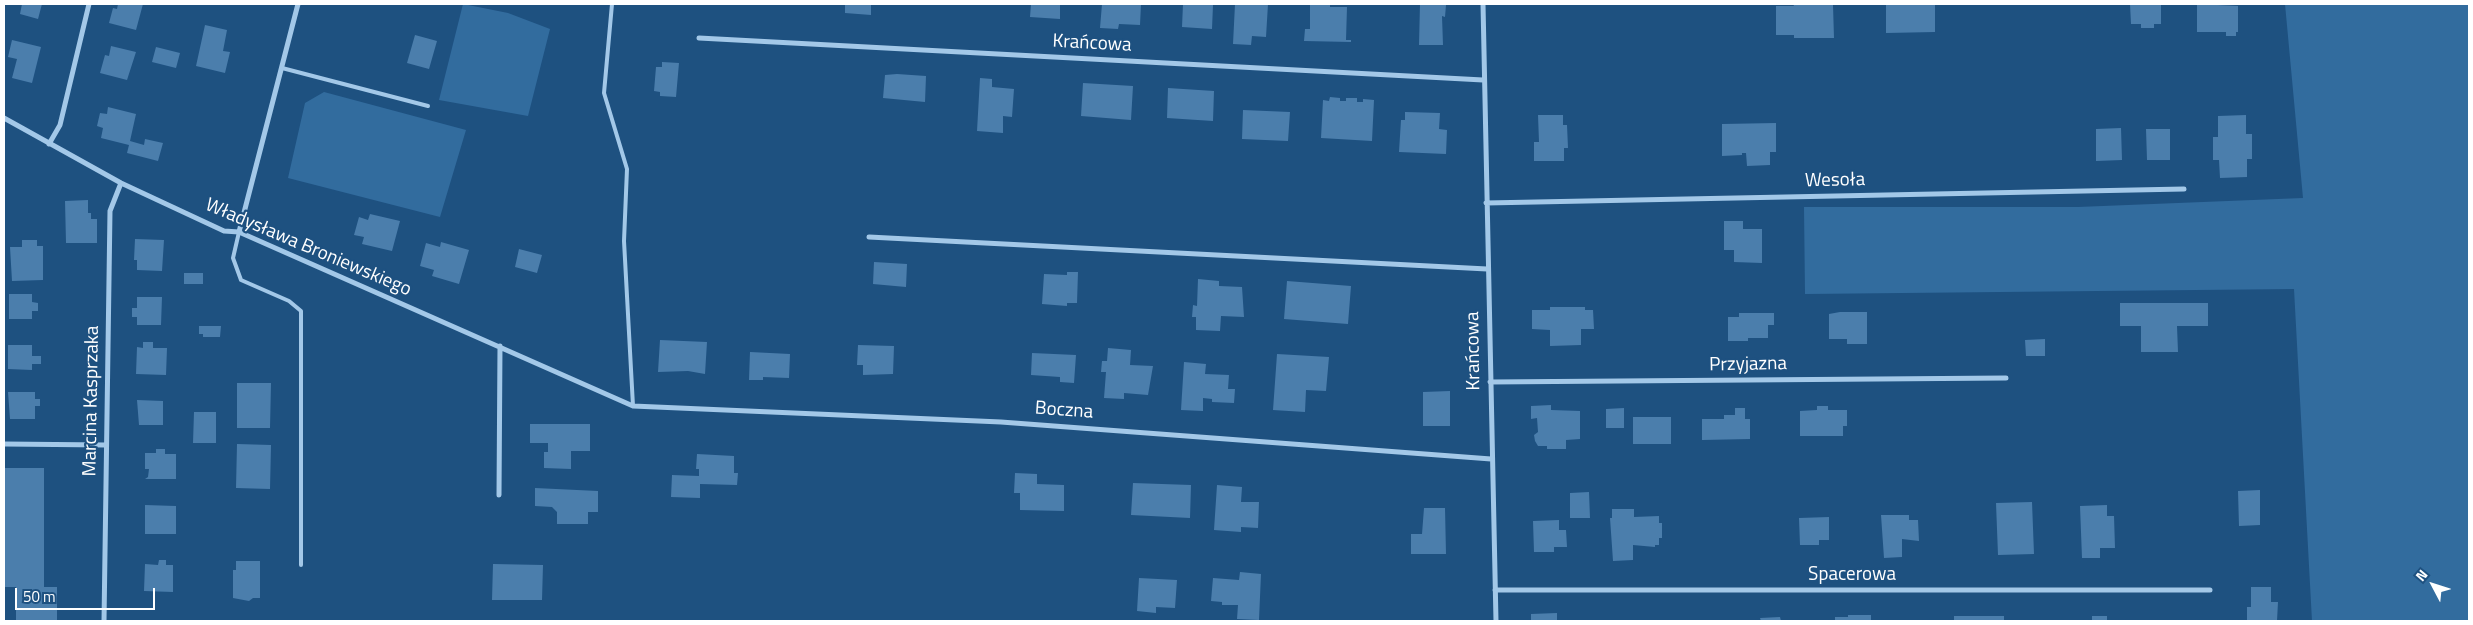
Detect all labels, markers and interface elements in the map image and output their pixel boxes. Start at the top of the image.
street label: Krańcowa [1052,31,1132,57]
street label: Wesoła [1805,169,1865,193]
street label: Władysława Broniewskiego [202,194,414,302]
street label: Krańcowa [1462,311,1486,391]
street label: Marcina Kasprzaka [79,325,105,477]
street label: Przyjazna [1709,353,1787,377]
street label: Boczna [1034,398,1094,424]
north arrow [2408,560,2458,610]
street label: Spacerowa [1808,564,1896,586]
text: N [2410,565,2432,586]
scale bar [18,578,158,610]
text: 50 m [23,585,56,608]

